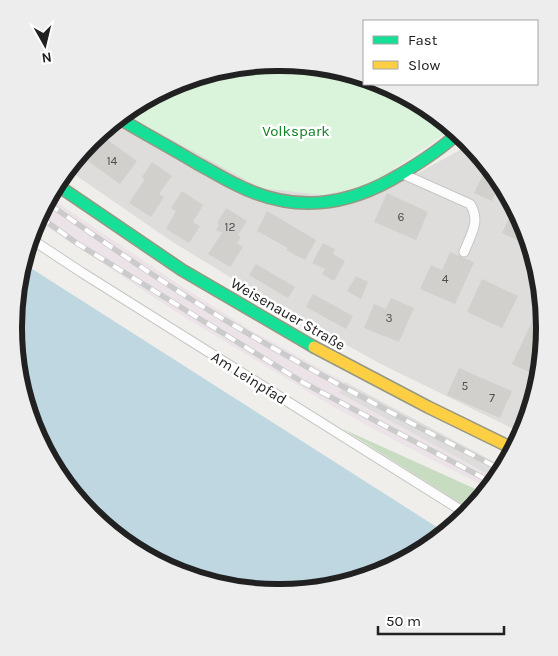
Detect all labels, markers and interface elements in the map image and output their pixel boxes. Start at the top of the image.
north arrow [20,20,70,70]
legend [363,20,538,85]
text: Fast [408,31,438,49]
text: N [41,48,53,66]
text: Slow [408,56,440,74]
park label: Volkspark [262,122,330,140]
house number: 14 [107,154,118,168]
house number: 6 [398,210,405,224]
house number: 12 [225,220,236,234]
house number: 4 [442,272,449,286]
street label: Weisenauer Straße [228,274,348,354]
house number: 3 [385,311,393,325]
street label: Am Leinpfad [208,348,290,408]
house number: 5 [462,379,469,393]
house number: 7 [489,391,495,405]
scale bar [378,604,504,636]
text: 50 m [386,612,421,630]

